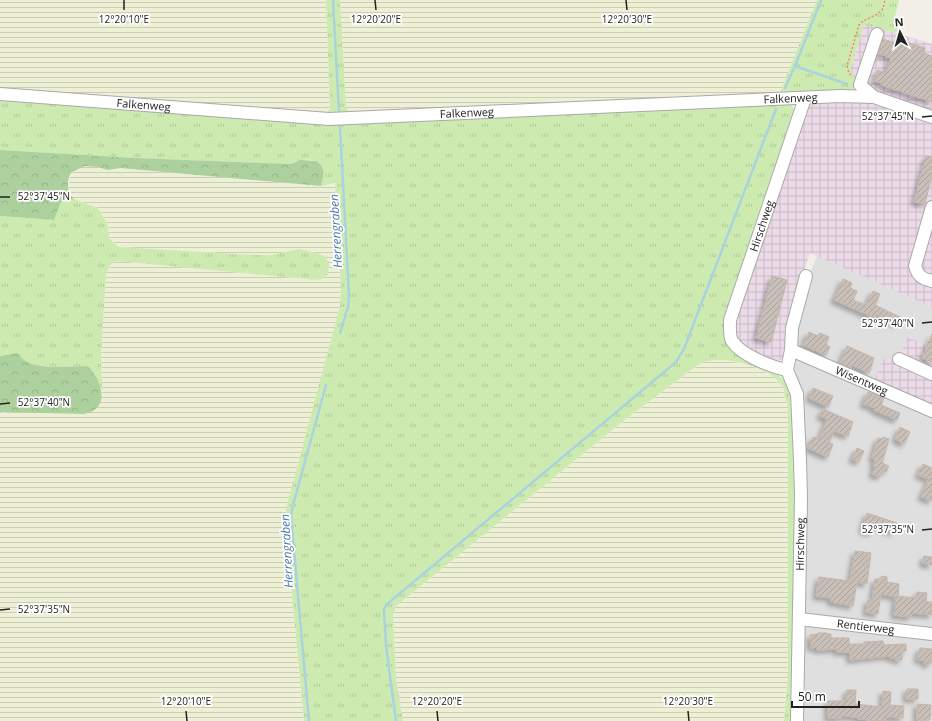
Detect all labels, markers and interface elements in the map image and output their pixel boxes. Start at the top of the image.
text: 12°20'10"E [99,12,149,26]
text: 12°20'20"E [351,12,401,26]
text: 12°20'30"E [602,12,652,26]
north arrow [880,12,920,52]
text: N [894,14,904,29]
street label: Falkenweg [763,89,818,106]
street label: Falkenweg [116,95,171,114]
street label: Falkenweg [440,104,494,121]
text: 52°37'45"N [862,109,914,123]
text: 52°37'45"N [18,189,70,203]
water label: Herrengraben [325,194,346,268]
street label: Hirschweg [746,198,777,253]
text: 52°37'40"N [862,316,914,330]
street label: Wisentweg [833,362,890,398]
text: 52°37'40"N [18,395,70,409]
water label: Herrengraben [276,514,297,588]
street label: Hirschweg [792,517,808,571]
text: 52°37'35"N [862,522,914,536]
text: 52°37'35"N [18,602,70,616]
street label: Rentierweg [836,615,895,637]
scale bar [792,683,859,709]
text: 50 m [798,688,826,705]
text: 12°20'10"E [161,694,211,708]
text: 12°20'20"E [412,694,462,708]
text: 12°20'30"E [663,694,713,708]

